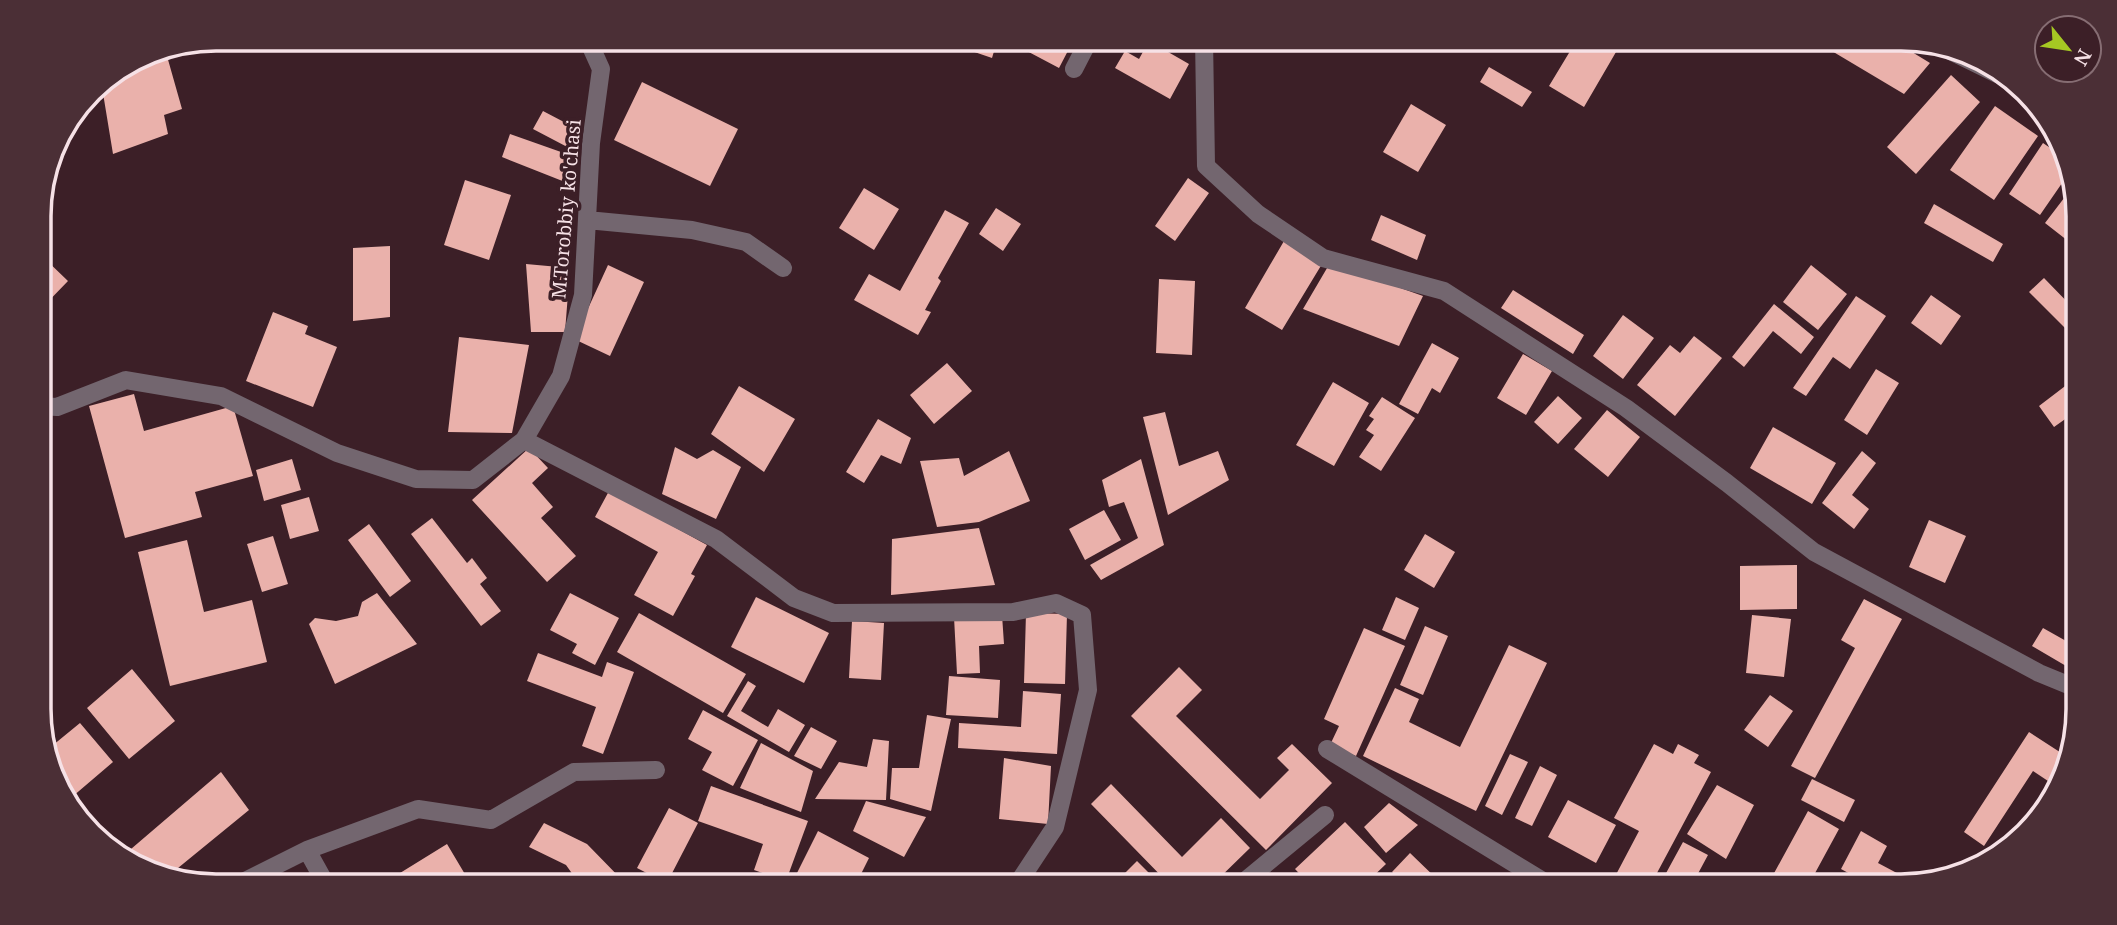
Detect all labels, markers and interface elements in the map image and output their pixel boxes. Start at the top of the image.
north arrow [2033,14,2103,84]
text: N [2068,45,2098,71]
street label: M.Torobbiy ko'chasi [545,118,587,300]

